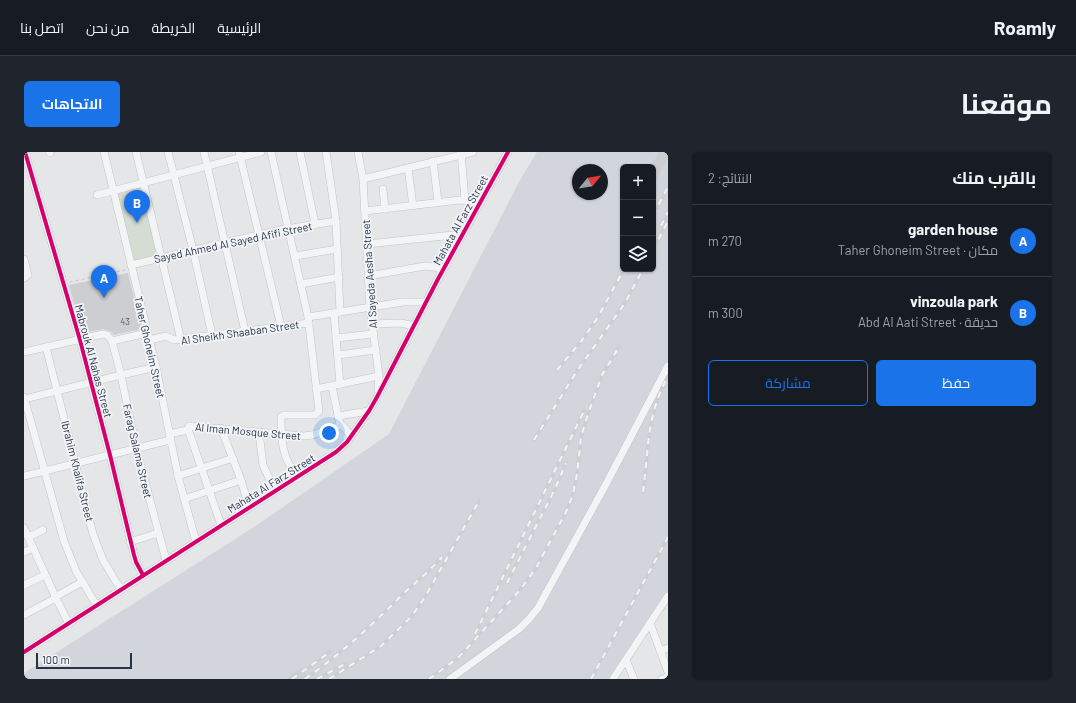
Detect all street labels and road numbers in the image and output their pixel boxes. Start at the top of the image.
street label: Mahata Al Farz Street [430,173,490,267]
street label: Sayed Ahmed Al Sayed Afifi Street [153,219,313,265]
street label: Al Sayeda Aesha Street [359,219,379,329]
street label: Taher Ghoneim Street [132,295,168,399]
street label: Mabrouk Al Nahas Street [73,303,115,419]
street label: Al Sheikh Shaaban Street [180,317,300,347]
street label: Farag Salama Street [121,403,155,499]
street label: Ibrahim Khalifa Street [59,419,97,523]
street label: Al Iman Mosque Street [194,420,302,442]
street label: Mahata Al Farz Street [225,451,317,515]

